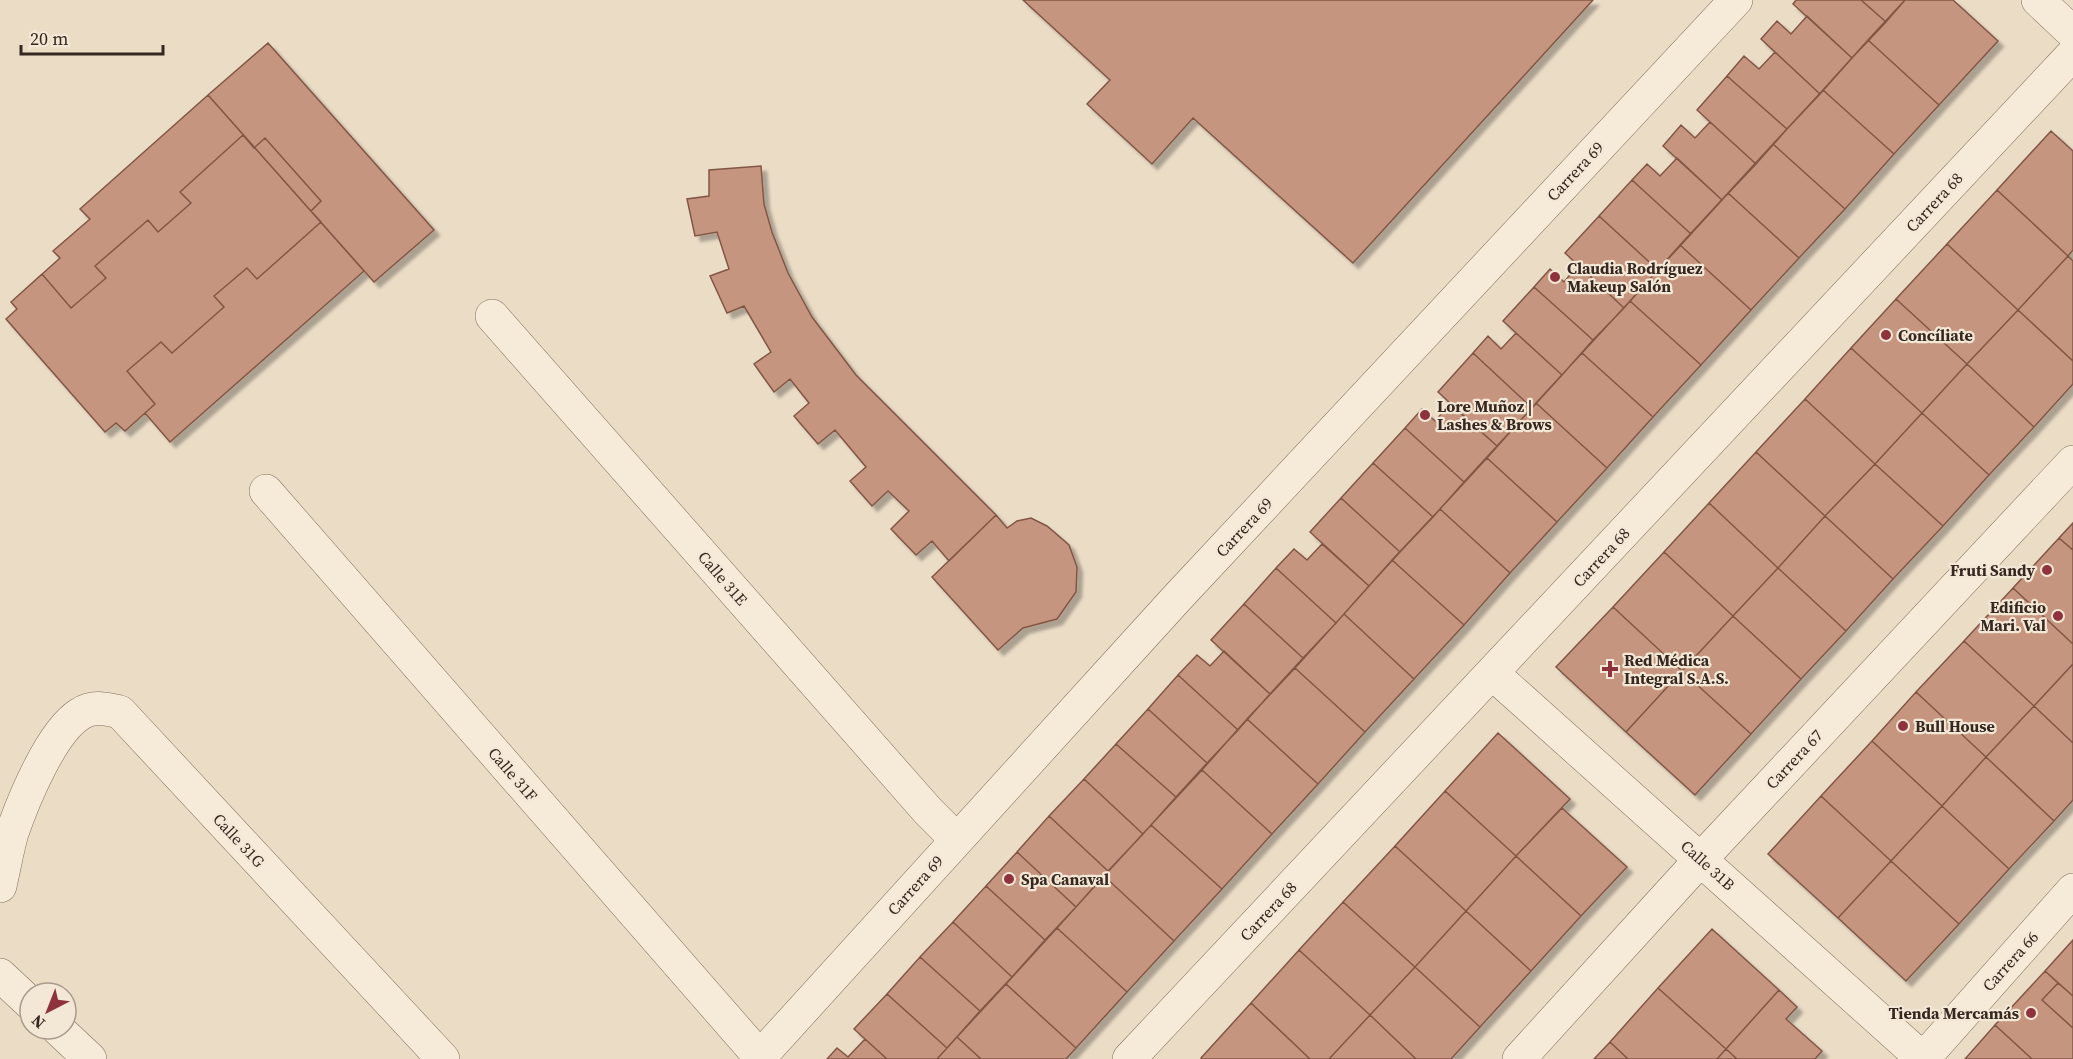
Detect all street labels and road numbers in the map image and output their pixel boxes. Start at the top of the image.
street label: Carrera 69 [1542,136,1608,206]
street label: Carrera 68 [1901,167,1967,237]
street label: Carrera 69 [1211,492,1277,562]
street label: Carrera 68 [1568,522,1634,592]
street label: Calle 31E [693,546,753,610]
street label: Carrera 67 [1761,724,1827,794]
street label: Calle 31F [483,742,543,806]
street label: Calle 31G [208,808,270,872]
street label: Calle 31B [1676,835,1740,895]
street label: Carrera 69 [882,850,948,920]
street label: Carrera 68 [1235,876,1301,946]
street label: Carrera 66 [1977,926,2043,996]

